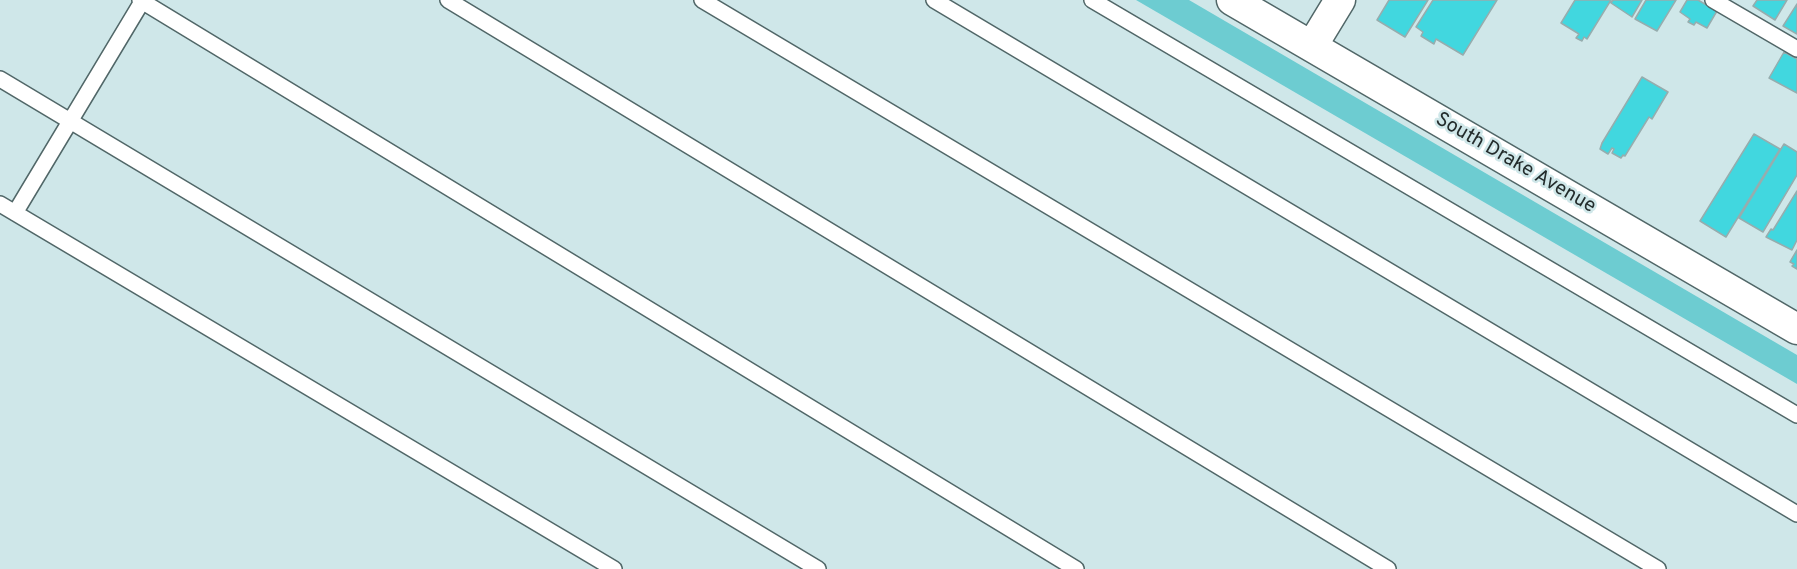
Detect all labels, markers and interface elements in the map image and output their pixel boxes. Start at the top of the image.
street label: South Drake Avenue [1431,108,1599,220]

